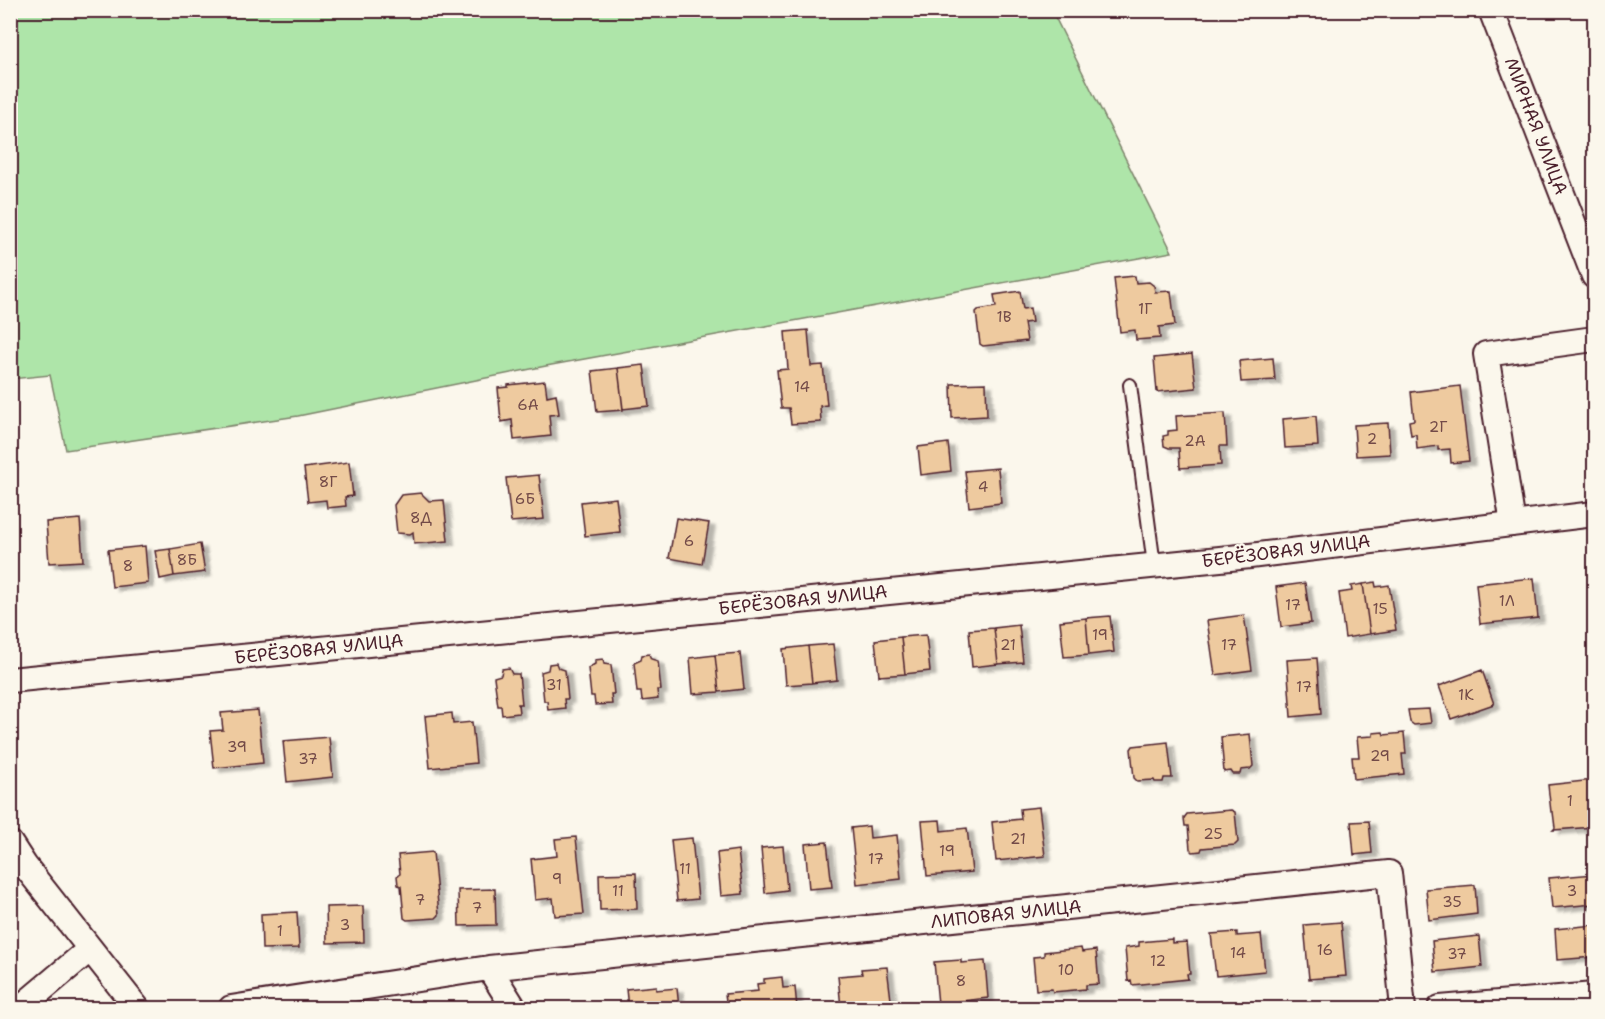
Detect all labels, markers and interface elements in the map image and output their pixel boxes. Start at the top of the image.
street label: МИРНАЯ УЛИЦА [1499,54,1573,198]
house number: 1Г [1138,299,1152,319]
house number: 1В [996,307,1012,327]
house number: 14 [794,377,810,397]
house number: 6А [517,395,539,415]
house number: 2Г [1429,417,1447,437]
house number: 2 [1367,429,1377,449]
house number: 2А [1184,431,1206,451]
house number: 8Г [319,472,337,492]
house number: 4 [978,477,988,497]
house number: 6Б [515,489,535,509]
house number: 8Д [410,508,433,528]
street label: БЕРЁЗОВАЯ УЛИЦА [1200,529,1372,573]
house number: 6 [684,531,694,551]
house number: 8Б [177,550,197,570]
house number: 8 [123,556,133,576]
street label: БЕРЁЗОВАЯ УЛИЦА [717,579,889,621]
house number: 1Л [1499,591,1515,611]
house number: 17 [1285,595,1301,615]
house number: 15 [1372,599,1388,619]
house number: 19 [1092,625,1108,645]
street label: БЕРЁЗОВАЯ УЛИЦА [233,628,405,670]
house number: 21 [1000,635,1016,655]
house number: 17 [1221,635,1237,655]
house number: 31 [546,675,562,695]
house number: 17 [1296,677,1312,697]
house number: 1К [1458,685,1474,705]
house number: 39 [227,737,247,757]
house number: 29 [1370,746,1390,766]
house number: 37 [298,749,318,769]
house number: 1 [1567,791,1573,811]
house number: 25 [1203,824,1223,844]
house number: 21 [1010,829,1026,849]
house number: 19 [939,841,955,861]
house number: 17 [868,849,884,869]
house number: 11 [679,859,691,879]
house number: 9 [552,869,562,889]
house number: 11 [612,881,624,901]
house number: 3 [1567,881,1577,901]
house number: 7 [415,890,425,910]
house number: 35 [1442,892,1462,912]
street label: ЛИПОВАЯ УЛИЦА [929,894,1083,934]
house number: 7 [472,898,482,918]
house number: 3 [340,915,350,935]
house number: 1 [277,921,283,941]
house number: 16 [1317,940,1333,960]
house number: 14 [1230,943,1246,963]
house number: 37 [1447,944,1467,964]
house number: 12 [1150,951,1166,971]
house number: 10 [1058,960,1074,980]
house number: 8 [956,971,966,991]

